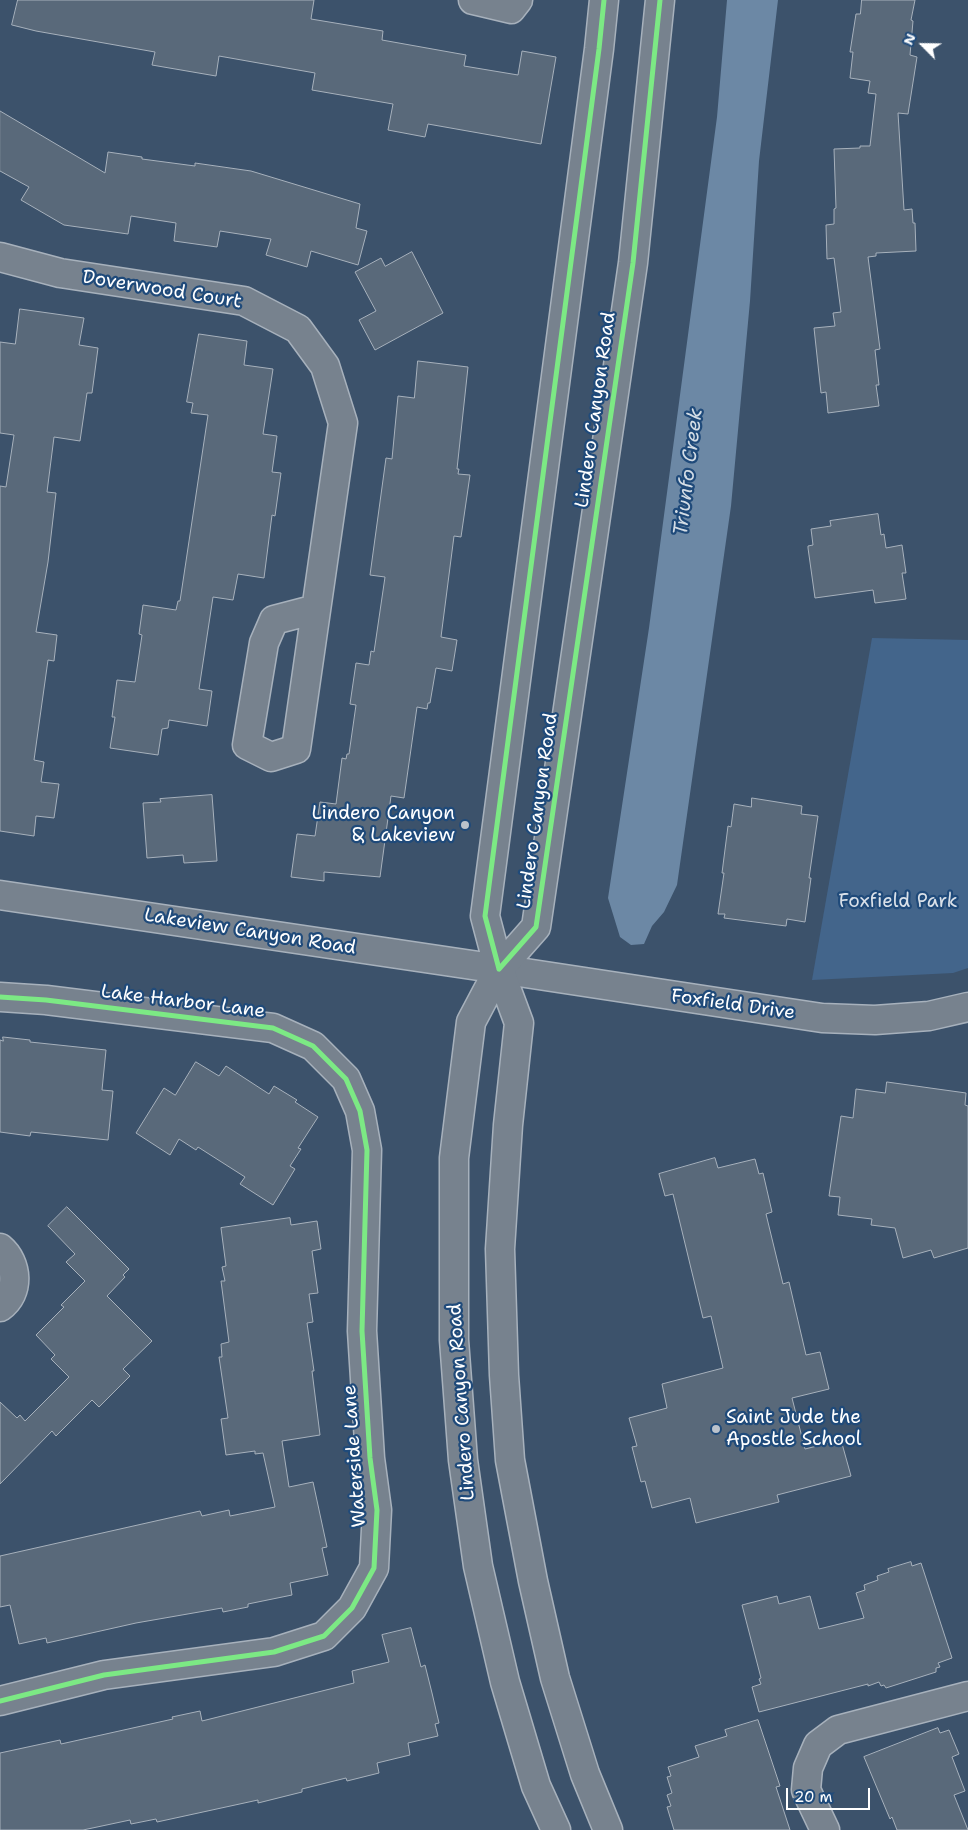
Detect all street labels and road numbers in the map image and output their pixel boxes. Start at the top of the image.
street label: Doverwood Court [81,266,243,314]
street label: Lindero Canyon Road [571,311,621,509]
street label: Lindero Canyon Road [513,712,563,910]
street label: Lakeview Canyon Road [143,904,357,960]
street label: Lake Harbor Lane [100,981,266,1023]
street label: Foxfield Drive [670,985,796,1025]
street label: Lindero Canyon Road [444,1303,480,1501]
street label: Waterside Lane [339,1384,371,1528]

